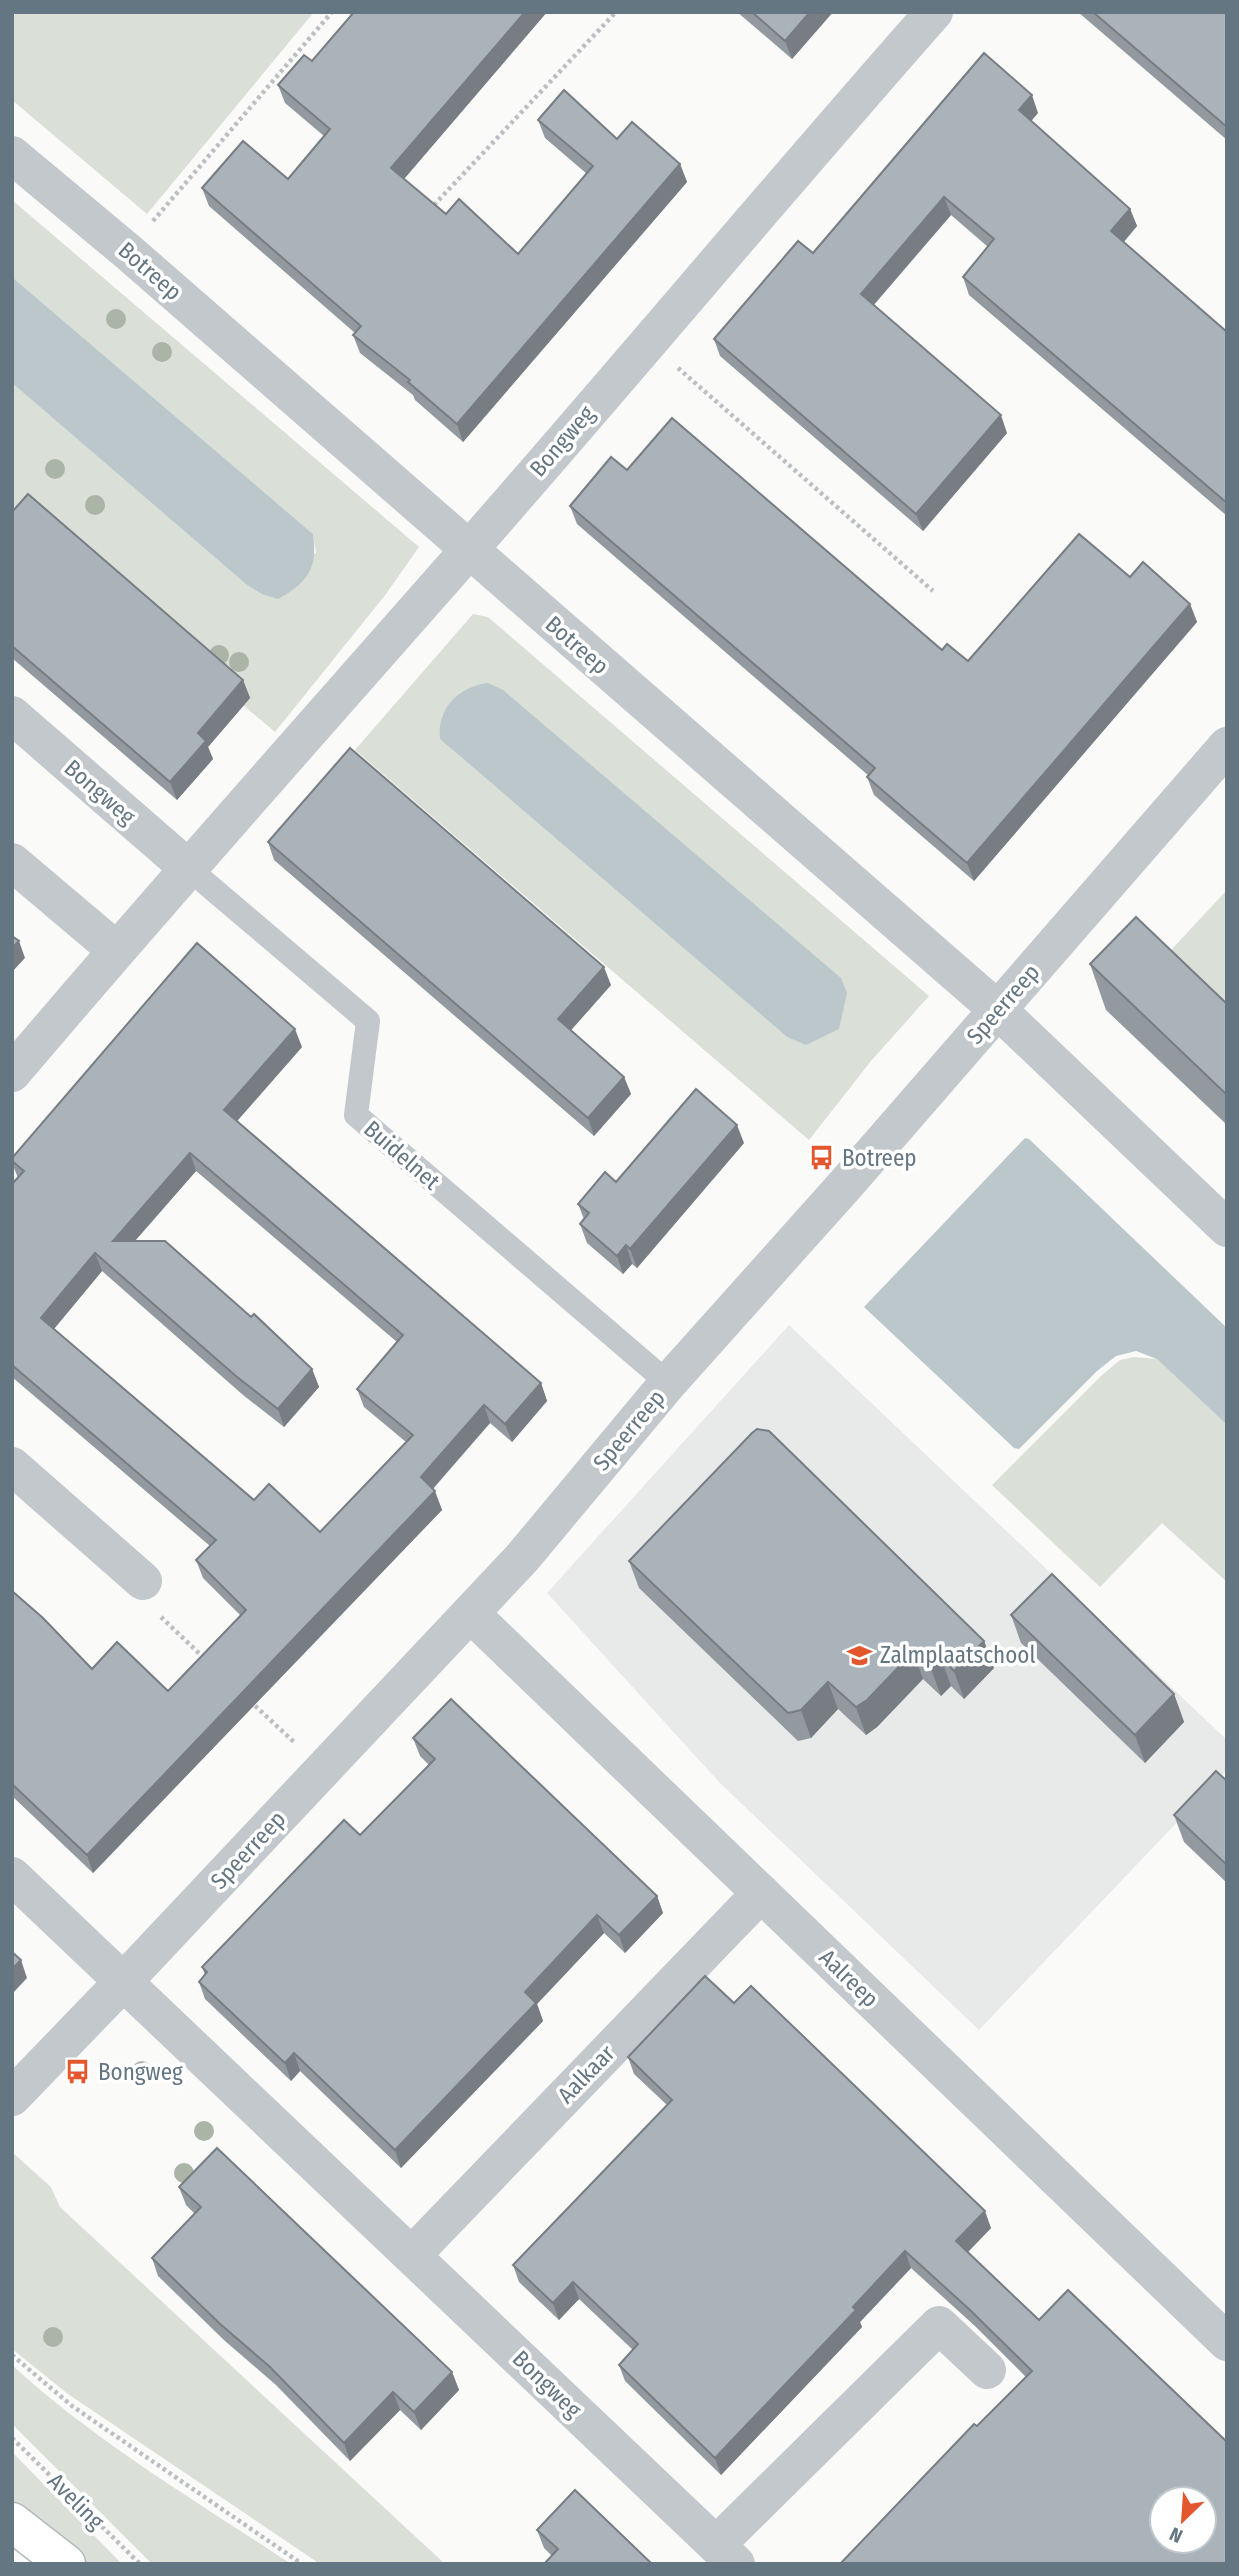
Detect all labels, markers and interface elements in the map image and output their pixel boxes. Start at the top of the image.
street label: Botreep [113,236,187,306]
street label: Bongweg [524,400,601,482]
street label: Botreep [540,610,614,680]
street label: Bongweg [59,754,141,831]
street label: Speerreep [961,958,1045,1050]
street label: Buidelnet [358,1115,446,1196]
bus stop icon: Botreep [808,1144,836,1172]
place label: Botreep [842,1144,917,1172]
street label: Speerreep [587,1384,671,1476]
school or university icon: Zalmplaatschool [846,1641,874,1669]
place label: Zalmplaatschool [880,1641,1036,1669]
street label: Speerreep [205,1805,291,1895]
street label: Aalreep [814,1943,884,2013]
street label: Aalkaar [552,2039,620,2109]
bus stop icon: Bongweg [64,2058,92,2086]
place label: Bongweg [98,2058,183,2086]
street label: Bongweg [507,2344,587,2424]
street label: Aveling [42,2467,110,2535]
north arrow [1148,2485,1218,2555]
text: N [1166,2522,1186,2548]

